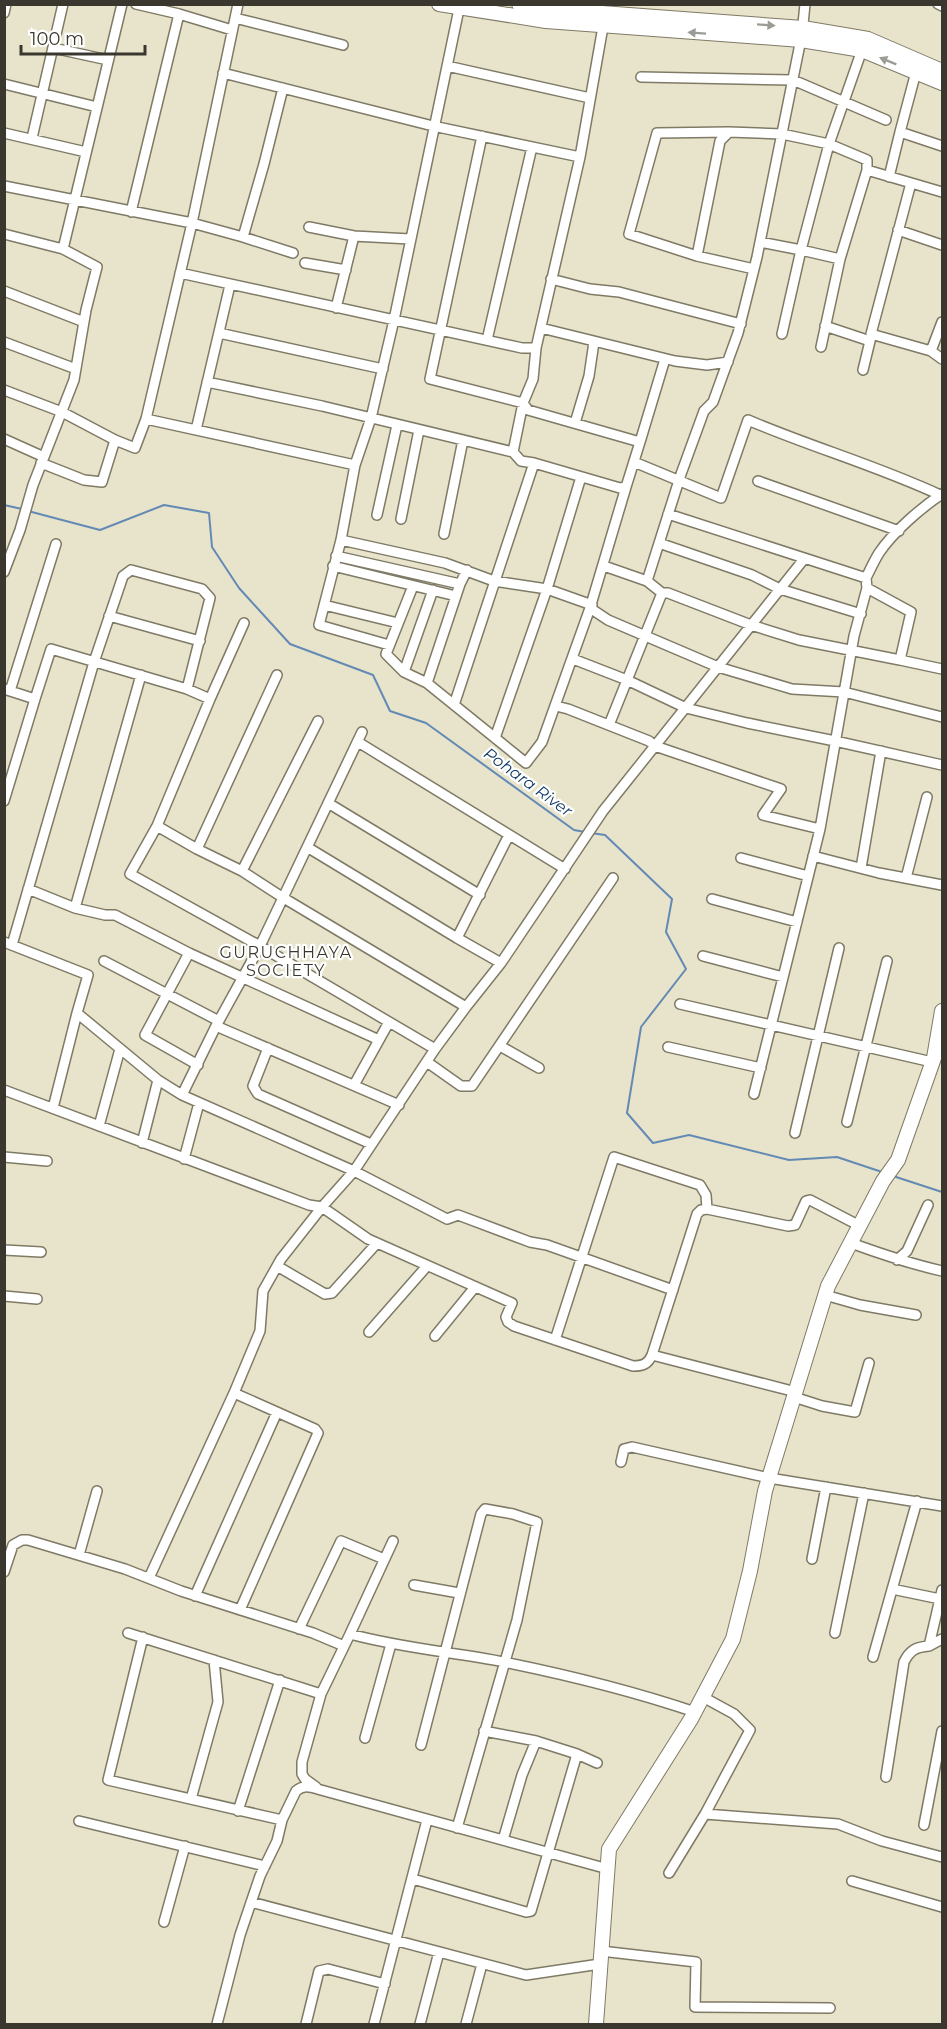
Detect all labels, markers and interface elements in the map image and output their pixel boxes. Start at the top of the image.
scale bar [21,18,146,56]
one-way arrow [757,21,776,30]
text: 100 m [30,28,84,50]
one-way arrow [687,28,706,37]
one-way arrow [879,56,897,66]
water label: Pohara River [480,744,576,821]
district label: GURUCHHAYA SOCIETY [219,943,353,980]

